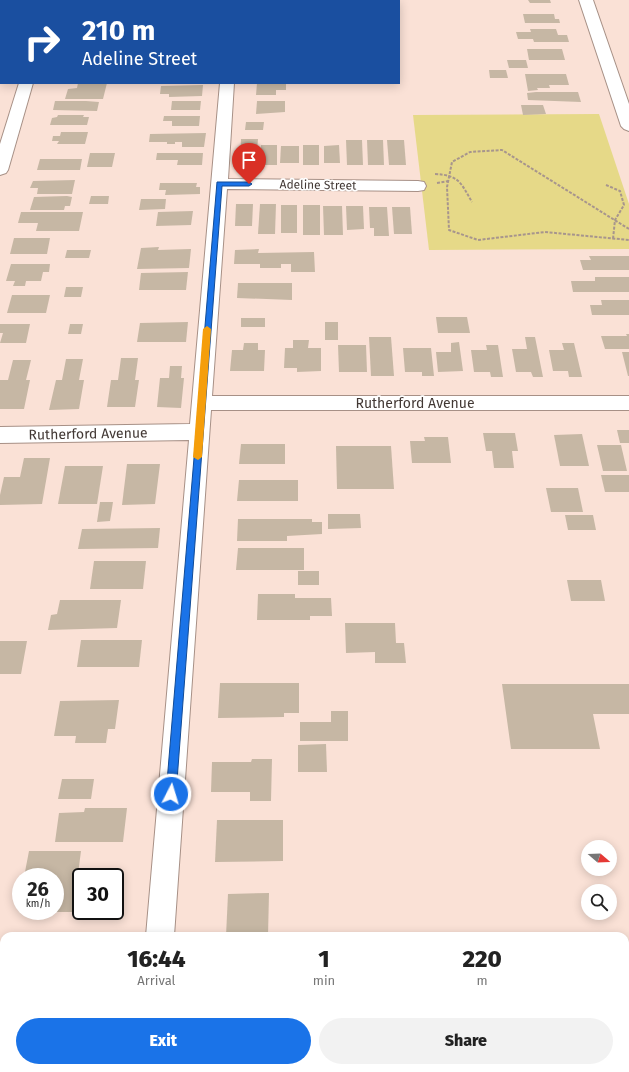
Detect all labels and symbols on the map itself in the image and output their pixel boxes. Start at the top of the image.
pin [232,143,266,184]
street label: Adeline Street [279,177,357,193]
street label: Rutherford Avenue [355,395,475,412]
street label: Rutherford Avenue [28,424,148,444]
position arrow [150,773,192,815]
north arrow [581,840,617,876]
speed limit sign: 30 [72,868,124,920]

